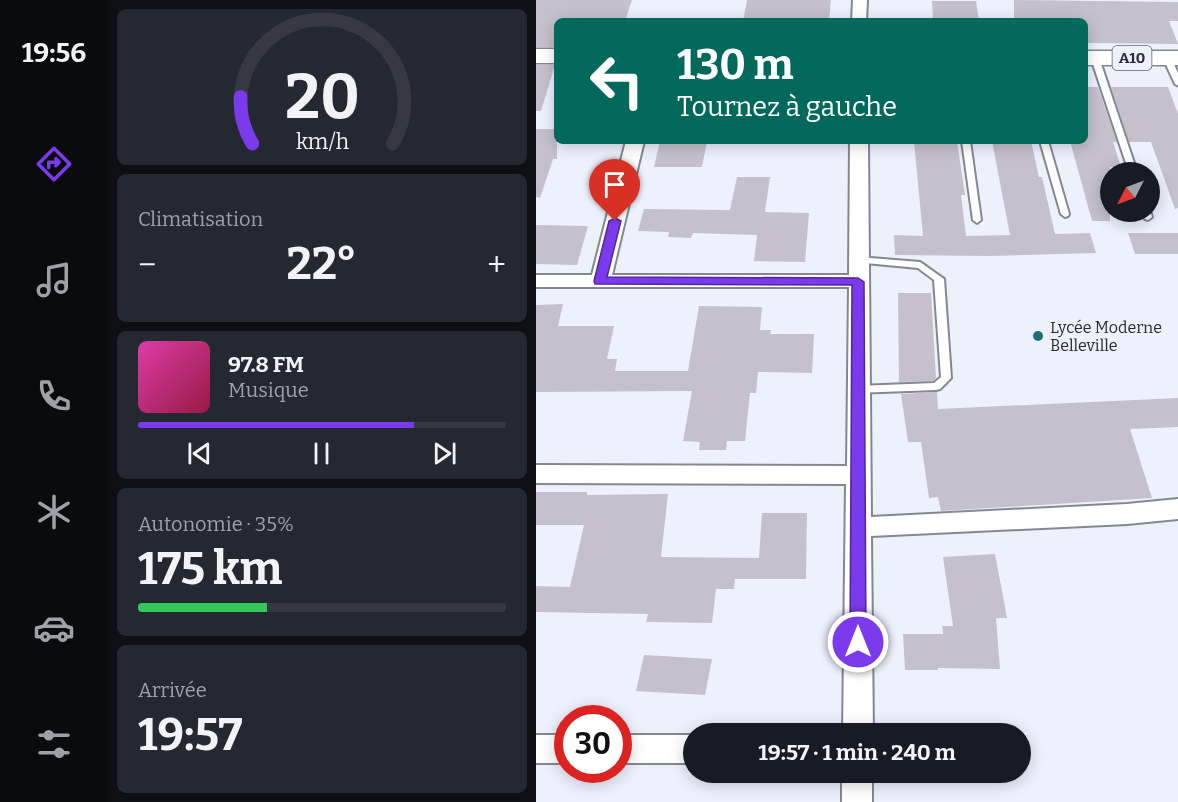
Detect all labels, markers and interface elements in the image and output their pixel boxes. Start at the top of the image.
text: 19:56 [22,37,86,69]
text: 130 m [677,40,794,90]
icon: left [578,42,656,120]
road number: A10 [1112,46,1152,70]
text: 20 [285,60,359,135]
text: Tournez à gauche [677,91,897,123]
text: km/h [295,129,349,155]
icon: directions [33,143,75,185]
pin [589,159,640,221]
north arrow [1100,162,1160,222]
map controls [1100,162,1160,222]
icon: arrive [598,168,631,201]
text: Climatisation [138,207,263,231]
text: 22° [286,237,357,291]
text: − [138,245,156,285]
text: + [487,245,506,285]
icon: music [33,259,75,301]
place label: Lycée Moderne Belleville [1050,318,1162,355]
marker: Lycée Moderne Belleville [1031,329,1045,343]
text: 97.8 FM [228,351,304,378]
icon: phone [33,375,75,417]
text: Musique [228,378,309,402]
icon: previous [183,437,216,470]
icon: pause [305,437,338,470]
icon: next [428,437,461,470]
icon: climate [33,491,75,533]
text: Autonomie · 35% [138,512,294,536]
text: 175 km [138,542,282,596]
icon: car [33,607,75,649]
position arrow [826,610,890,674]
text: Arrivée [138,678,207,702]
speed limit sign: 30 [554,705,632,783]
text: 19:57 [138,708,242,762]
icon: filters [33,723,75,765]
text: 19:57 · 1 min · 240 m [758,739,956,766]

